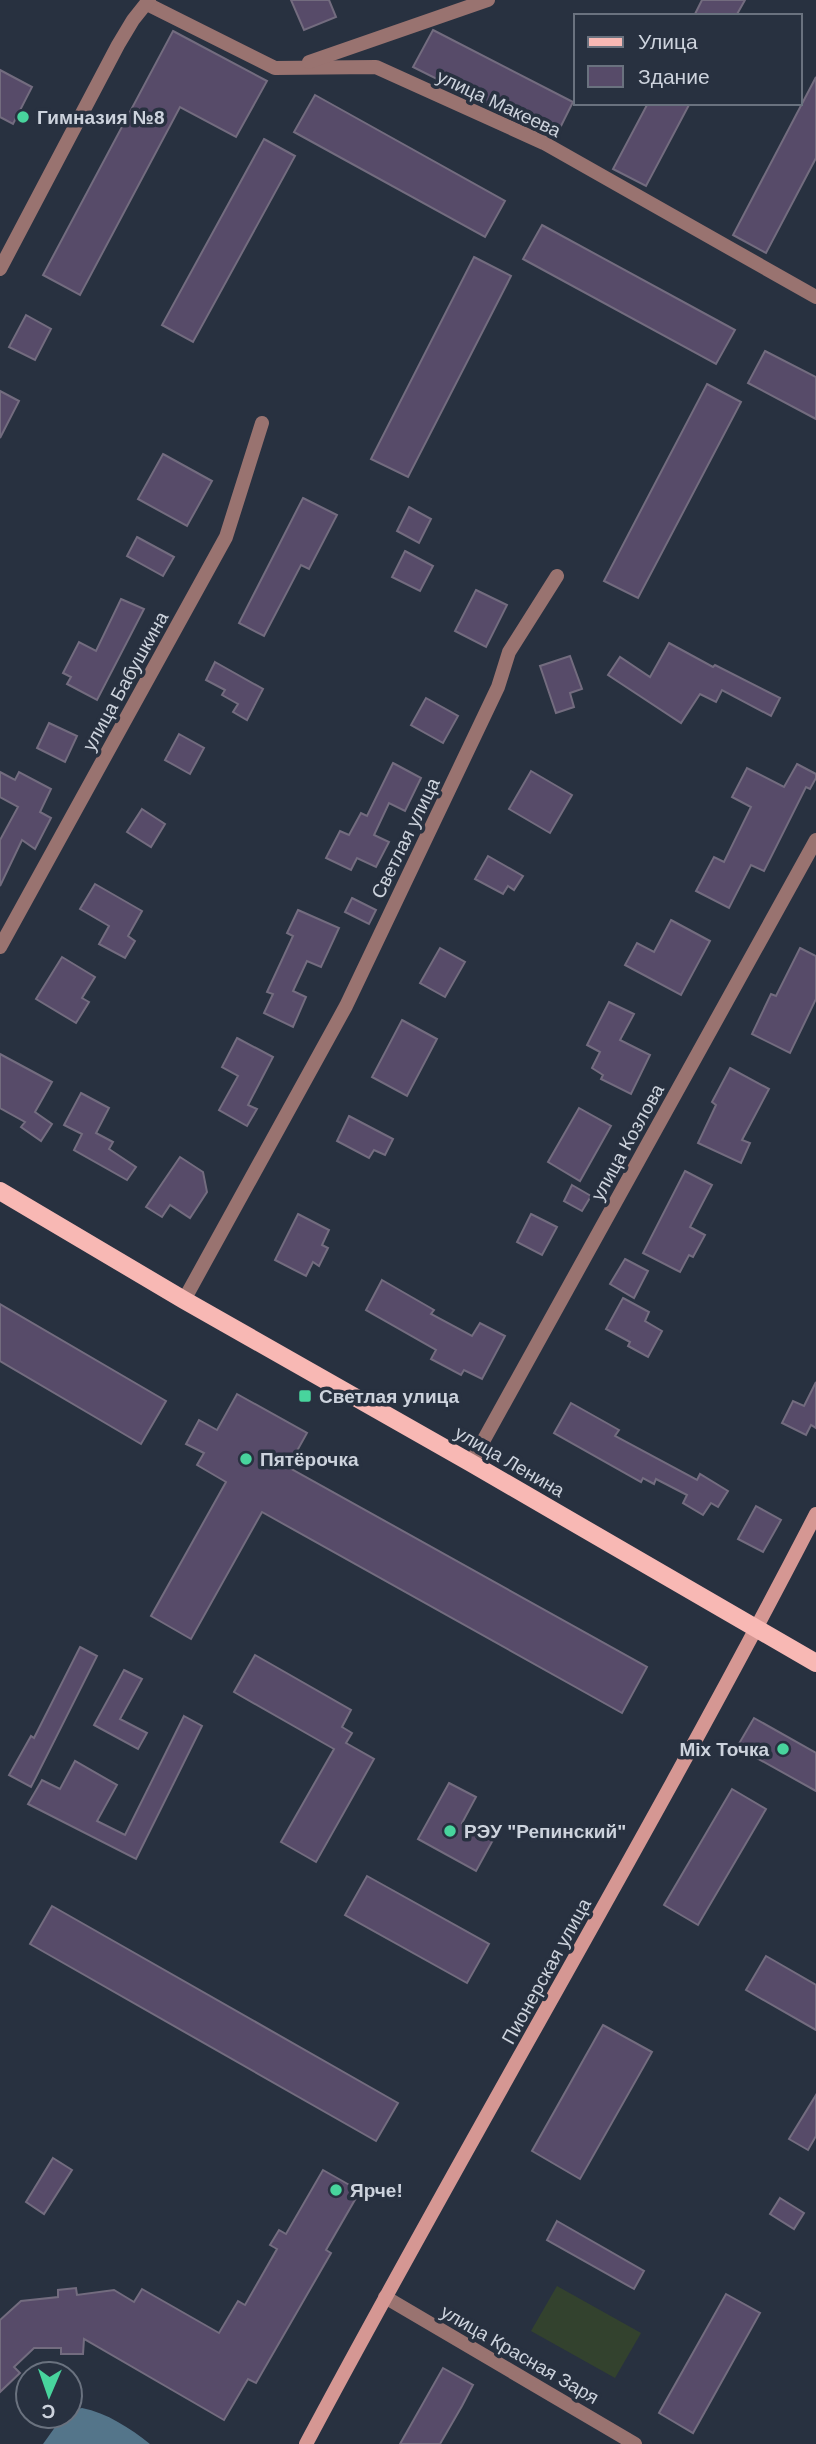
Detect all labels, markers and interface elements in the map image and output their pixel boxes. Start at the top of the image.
legend [574,14,802,105]
text: Улица [638,30,698,53]
text: Здание [638,65,710,88]
street label: улица Макеева [434,66,564,142]
place label: Гимназия №8 [37,107,165,128]
marker: Гимназия №8 [15,109,31,125]
street label: улица Бабушкина [78,608,173,754]
street label: Светлая улица [367,774,444,902]
street label: улица Козлова [587,1080,668,1204]
place label: Светлая улица [319,1386,460,1407]
marker: Светлая улица [297,1388,313,1404]
street label: улица Ленина [451,1422,569,1501]
place label: Пятёрочка [260,1449,359,1470]
marker: Пятёрочка [238,1451,254,1467]
place label: Mix Точка [679,1739,769,1760]
marker: Mix Точка [775,1741,791,1757]
place label: РЭУ "Репинский" [464,1821,626,1842]
marker: РЭУ "Репинский" [442,1823,458,1839]
street label: Пионерская улица [498,1894,595,2048]
place label: Ярче! [350,2180,403,2201]
marker: Ярче! [328,2182,344,2198]
street label: улица Красная Заря [437,2301,602,2408]
north arrow [14,2360,84,2430]
text: С [41,2401,56,2422]

